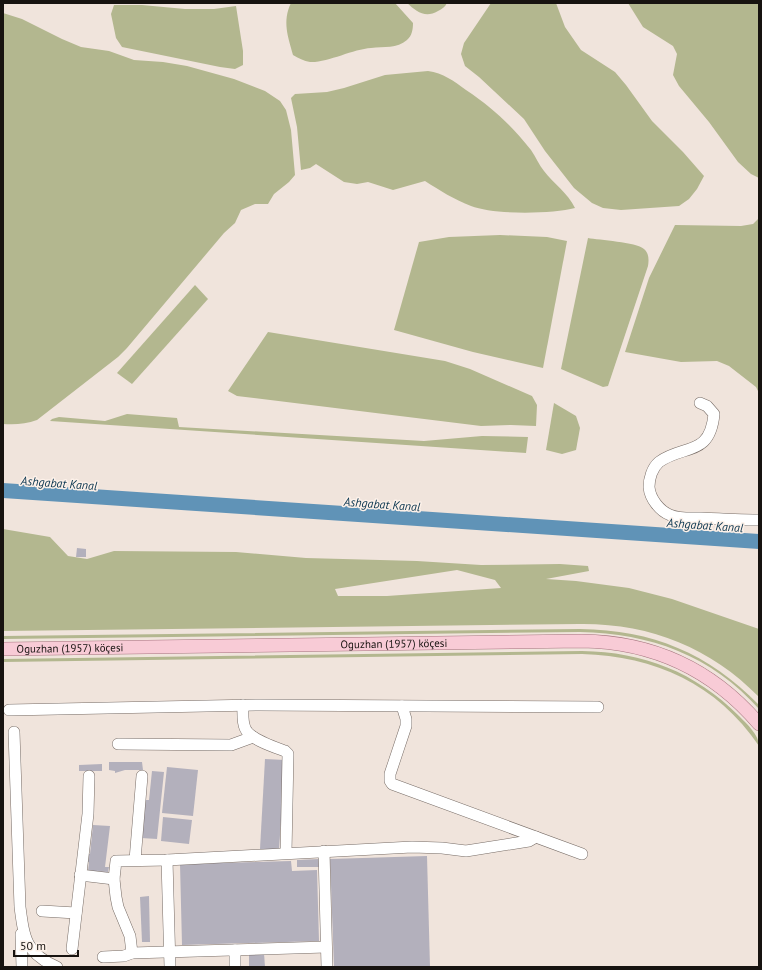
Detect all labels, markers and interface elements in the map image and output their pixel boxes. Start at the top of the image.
water label: Ashgabat Kanal [19,473,98,493]
water label: Ashgabat Kanal [342,494,421,514]
water label: Ashgabat Kanal [665,515,744,535]
street label: Oguzhan (1957) köçesi [340,636,448,651]
street label: Oguzhan (1957) köçesi [16,640,124,656]
scale bar [14,932,78,958]
text: 50 m [20,938,46,953]

